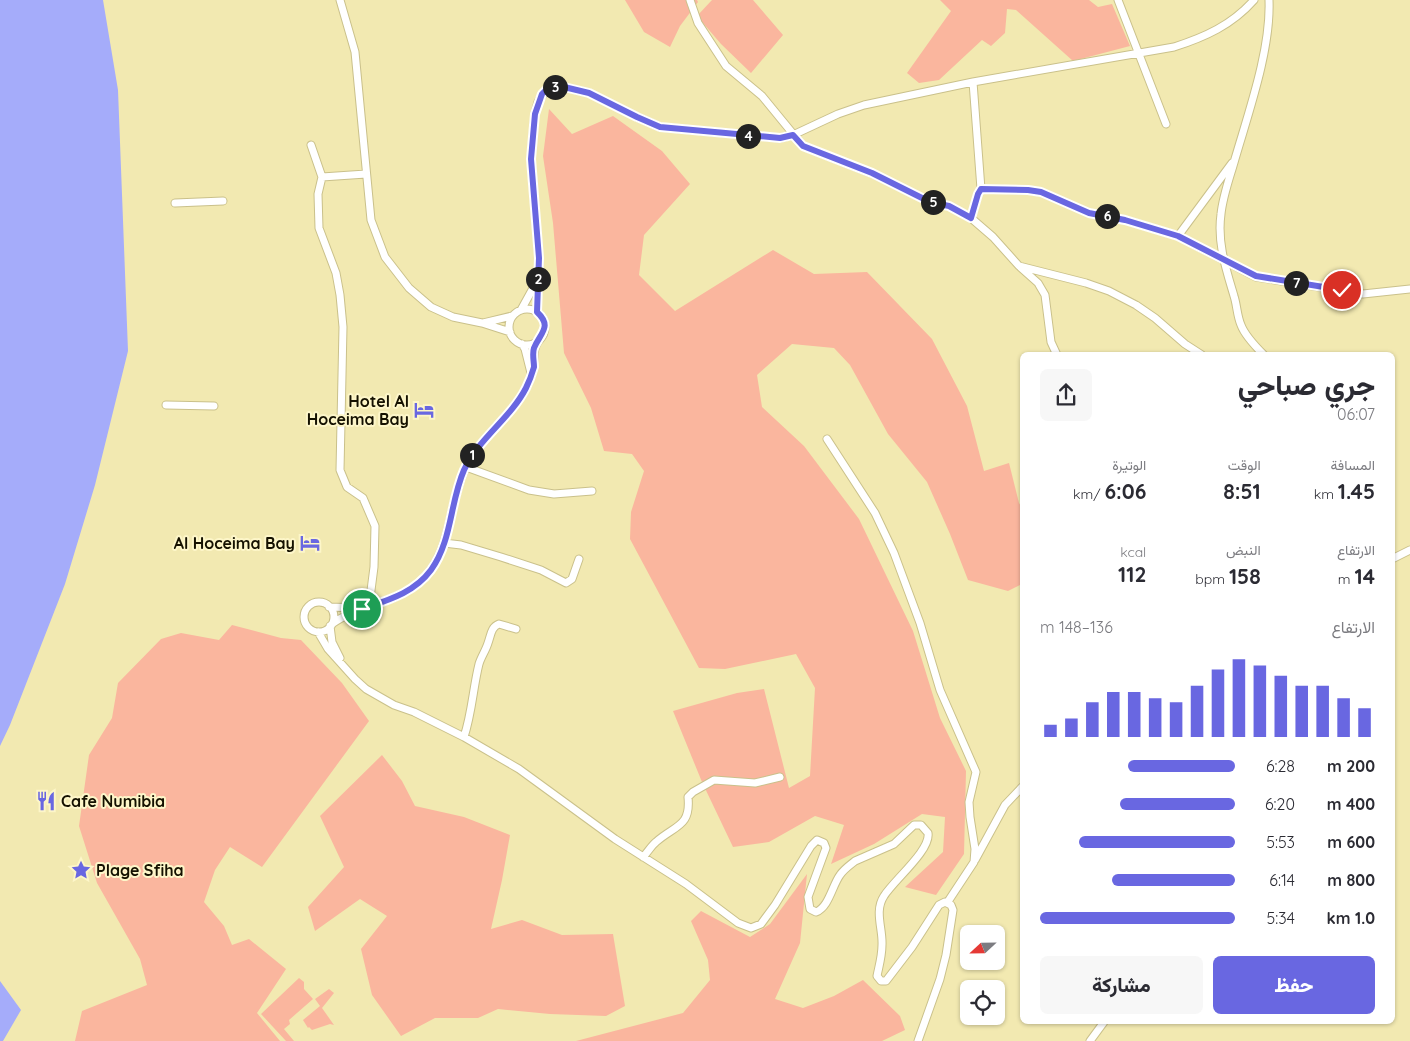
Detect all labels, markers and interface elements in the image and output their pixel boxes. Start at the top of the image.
pin: 3 [542,74,568,100]
text: 3 [552,78,559,96]
pin: 4 [736,124,760,148]
text: 4 [744,127,753,145]
pin: 5 [920,190,946,214]
text: 5 [929,193,938,211]
pin: 6 [1094,204,1120,228]
text: 6 [1104,207,1111,225]
pin: 2 [526,266,550,292]
pin [1321,269,1363,311]
text: 2 [535,270,542,288]
pin: 7 [1284,270,1308,296]
text: 7 [1293,274,1300,292]
icon: check [1328,276,1356,304]
text: جري صباحي [1238,367,1375,402]
button: share [1040,369,1092,421]
place label: Hotel Al Hoceima Bay [307,391,409,429]
hotel icon: Hotel Al Hoceima Bay [413,399,435,421]
text: 06:07 [1337,404,1375,424]
pin: 1 [460,442,484,468]
text: 1 [470,446,475,464]
text: الوتيرة [1112,456,1146,474]
text: الوقت [1228,456,1261,474]
text: المسافة [1331,456,1375,474]
text: 6:06 [1104,478,1146,504]
text: 8:51 [1223,478,1261,504]
text: 1.45 [1338,478,1375,504]
text: /km [1073,485,1104,503]
text: km [1314,485,1338,503]
hotel icon: Al Hoceima Bay [299,532,321,554]
place label: Al Hoceima Bay [174,533,295,553]
text: النبض [1226,541,1261,559]
text: الارتفاع [1337,541,1375,559]
text: kcal [1120,543,1146,561]
text: 112 [1118,561,1146,587]
text: 158 [1229,563,1261,589]
text: 14 [1354,563,1375,589]
text: bpm [1195,570,1229,588]
text: m [1338,570,1354,588]
pin [341,588,383,630]
icon: arrive [348,595,376,623]
text: 136–148 m [1040,617,1113,637]
text: الارتفاع [1332,617,1375,637]
text: 6:28 [1266,756,1295,776]
text: 200 m [1327,756,1375,776]
restaurant icon: Cafe Numibia [35,790,57,812]
place label: Cafe Numibia [61,791,165,811]
text: 6:20 [1265,794,1295,814]
text: 400 m [1327,794,1375,814]
text: 5:53 [1266,832,1295,852]
text: 600 m [1327,832,1375,852]
place icon: Plage Sfiha [70,859,92,881]
place label: Plage Sfiha [96,860,184,880]
text: 6:14 [1269,870,1295,890]
text: 800 m [1327,870,1375,890]
text: 5:34 [1266,908,1295,928]
text: 1.0 km [1327,908,1375,928]
north arrow [960,925,1005,970]
map controls [960,925,1005,1025]
button: مشاركة [1040,956,1203,1014]
button: حفظ [1213,956,1375,1014]
button: locate [960,980,1005,1025]

